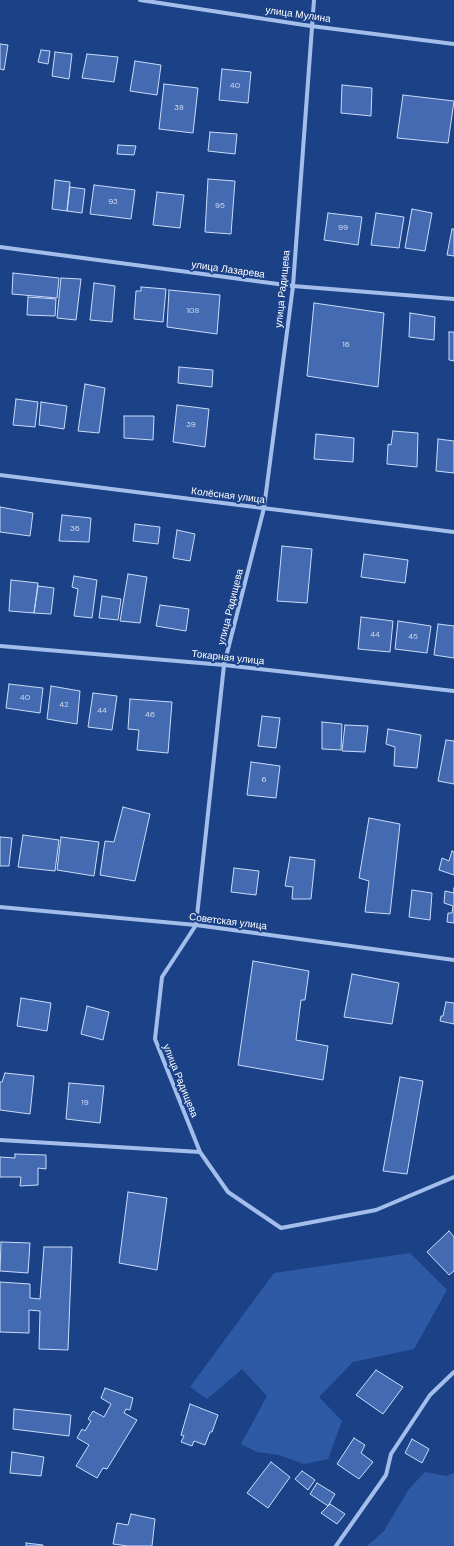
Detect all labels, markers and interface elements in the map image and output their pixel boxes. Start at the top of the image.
street label: улица Мулина [265,4,331,26]
house number: 40 [230,81,240,91]
house number: 38 [174,103,184,113]
house number: 93 [108,197,118,207]
house number: 95 [215,201,225,211]
house number: 99 [338,223,348,233]
street label: улица Радищева [273,250,293,328]
street label: улица Лазарева [190,259,266,281]
house number: 108 [187,306,199,316]
house number: 16 [342,340,350,350]
house number: 39 [186,420,196,430]
street label: Колёсная улица [190,486,266,506]
house number: 36 [70,524,80,534]
street label: улица Радищева [216,568,246,646]
house number: 44 [370,630,380,640]
house number: 45 [408,632,418,642]
street label: Токарная улица [191,648,265,668]
house number: 40 [20,693,30,703]
house number: 42 [59,700,69,710]
house number: 44 [97,706,107,716]
house number: 46 [145,710,155,720]
house number: 6 [261,775,267,785]
street label: Советская улица [188,911,268,933]
street label: улица Радищева [160,1043,200,1119]
house number: 19 [81,1098,89,1108]

